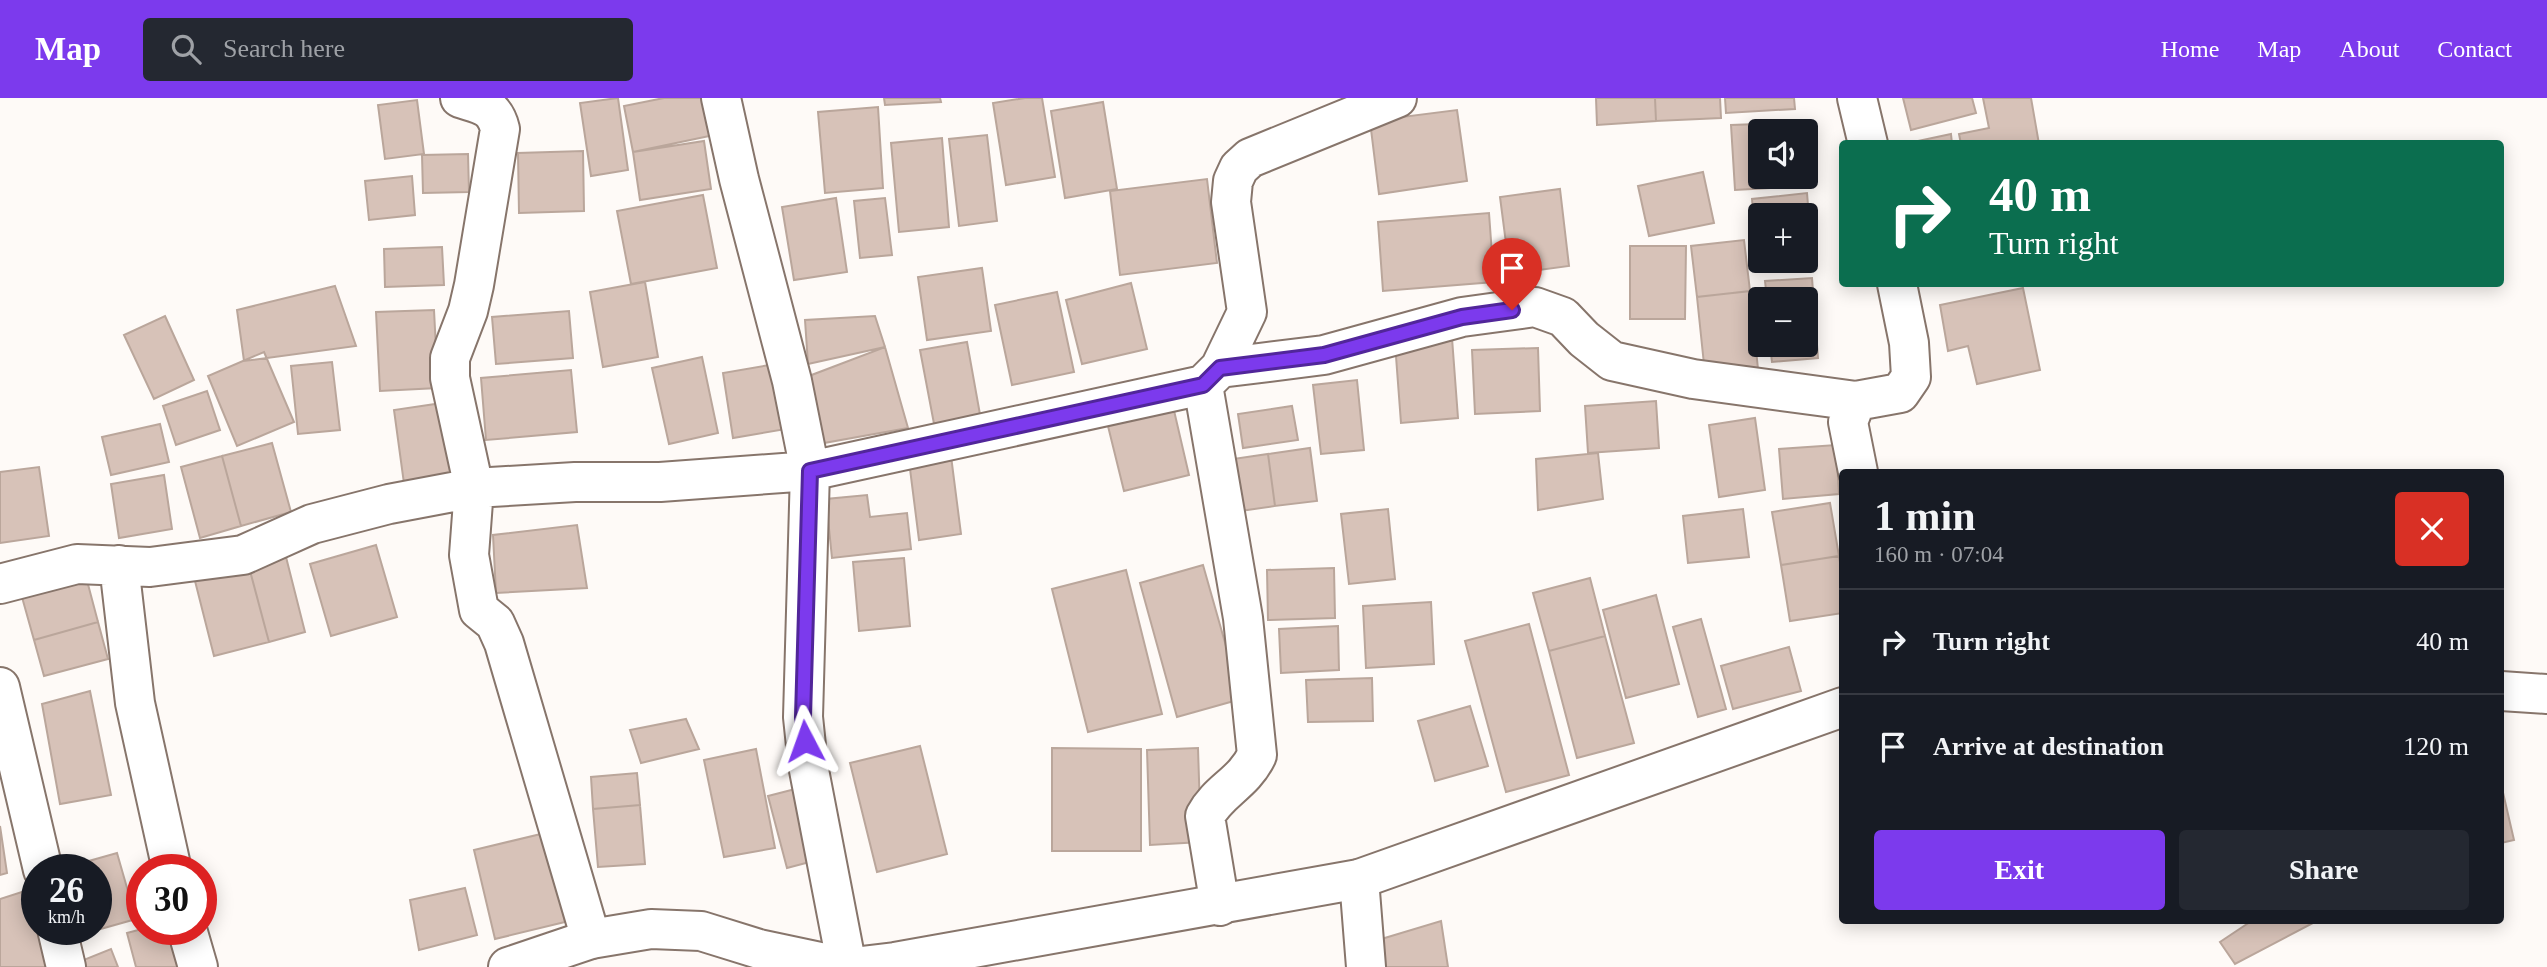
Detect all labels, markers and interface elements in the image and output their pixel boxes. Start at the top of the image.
search box [143,18,633,81]
icon: search [167,30,205,68]
text: Map [35,31,101,67]
text: Search here [223,34,345,63]
text: Home [2161,36,2219,62]
text: Map [2257,36,2301,62]
text: About [2339,36,2399,62]
text: Contact [2437,36,2512,62]
map controls [1748,119,1818,357]
button: sound [1748,119,1818,189]
text: 40 m [1989,167,2091,222]
icon: right [1874,168,1965,259]
button: + [1748,203,1818,273]
text: Turn right [1989,225,2119,261]
pin [1482,238,1542,310]
icon: arrive [1493,249,1531,287]
button: − [1748,287,1818,357]
button: close [2395,492,2469,566]
text: 1 min [1874,493,1976,539]
text: 160 m · 07:04 [1874,542,2004,567]
icon: right [1874,623,1912,661]
text: Turn right [1933,627,2050,656]
text: 40 m [2416,627,2469,656]
position arrow [768,704,842,778]
icon: arrive [1874,728,1912,766]
text: Arrive at destination [1933,732,2164,761]
text: 120 m [2403,732,2469,761]
button: Exit [1874,830,2165,910]
button: Share [2179,830,2469,910]
speed limit sign: 30 [126,854,217,945]
text: 26 [49,871,84,910]
text: km/h [48,907,85,927]

